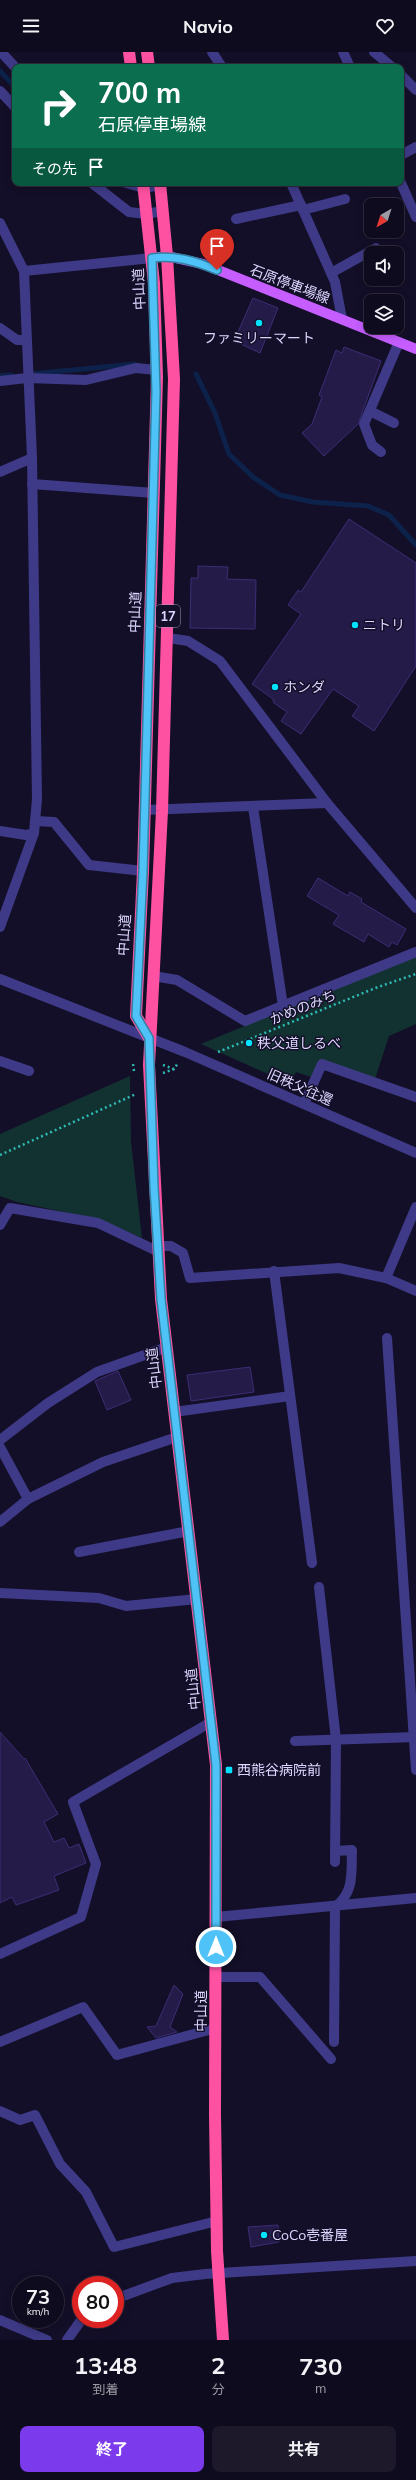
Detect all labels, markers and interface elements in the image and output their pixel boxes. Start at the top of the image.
icon: menu [20,15,42,37]
text: Navio [183,15,233,38]
icon: heart [374,15,396,37]
text: 700 m [98,75,181,110]
icon: right [32,80,84,132]
text: 石原停車場線 [98,113,206,136]
icon: arrive [85,156,107,178]
text: その先 [32,159,77,178]
north arrow [364,198,404,238]
map controls [364,198,404,334]
pin [200,229,234,270]
icon: arrive [206,235,228,257]
button: sound [364,246,404,286]
street label: 石原停車場線 [248,261,332,307]
street label: 中山道 [129,268,149,310]
button: layers [364,294,404,334]
marker: ファミリーマート [254,318,264,328]
place label: ファミリーマート [203,329,315,347]
street label: 中山道 [125,591,145,633]
road number: 17 [156,605,180,627]
place label: ニトリ [363,616,405,634]
marker: ニトリ [350,620,360,630]
place label: ホンダ [283,678,325,696]
marker: ホンダ [270,682,280,692]
street label: 中山道 [114,913,134,957]
street label: かめのみち [267,986,339,1028]
place label: 秩父道しるべ [257,1034,341,1052]
marker: 秩父道しるべ [244,1038,254,1048]
street label: 旧秩父往還 [264,1065,336,1109]
street label: 中山道 [143,1346,165,1390]
street label: 中山道 [182,1667,204,1711]
place label: 西熊谷病院前 [237,1761,321,1779]
marker: 西熊谷病院前 [224,1765,234,1775]
position arrow [195,1926,237,1968]
street label: 中山道 [192,1990,210,2032]
place label: CoCo壱番屋 [272,2226,348,2244]
marker: CoCo壱番屋 [259,2230,269,2240]
speed limit sign: 80 [72,2276,124,2328]
text: 73 [26,2284,50,2309]
text: km/h [27,2305,49,2318]
text: 13:48 [74,2350,137,2380]
text: 2 [211,2350,225,2380]
text: 730 [299,2351,342,2381]
text: m [315,2380,326,2396]
text: 到着 [92,2381,118,2397]
text: 分 [212,2381,225,2397]
button: 終了 [20,2426,204,2472]
button: 共有 [212,2426,396,2472]

